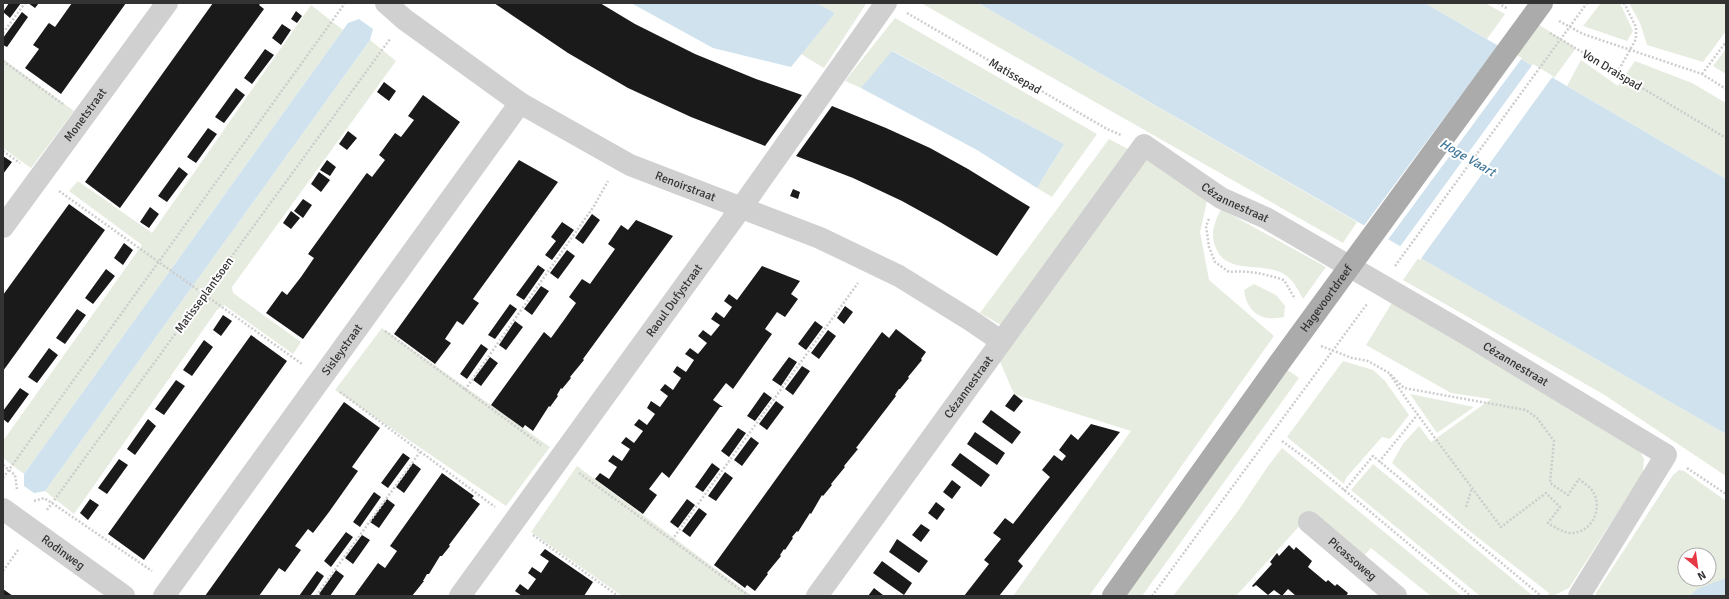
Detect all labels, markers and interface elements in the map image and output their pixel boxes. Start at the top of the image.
street label: Von Draispad [1579,47,1644,94]
street label: Matissepad [986,55,1044,98]
street label: Monetstraat [61,85,110,145]
water label: Hoge Vaart [1437,136,1499,181]
street label: Renoirstraat [653,168,718,205]
street label: Cézannestraat [1198,179,1271,226]
street label: Matisseplantsoen [172,254,237,336]
street label: Raoul Dufystraat [643,261,706,340]
street label: Hagevoortdreef [1297,262,1357,335]
street label: Sisleystraat [319,321,366,379]
street label: Cézannestraat [1480,339,1551,390]
street label: Cézannestraat [941,353,997,422]
street label: Rodinweg [38,532,88,573]
street label: Picassoweg [1325,534,1380,584]
north arrow [1677,547,1717,587]
text: N [1695,568,1708,583]

